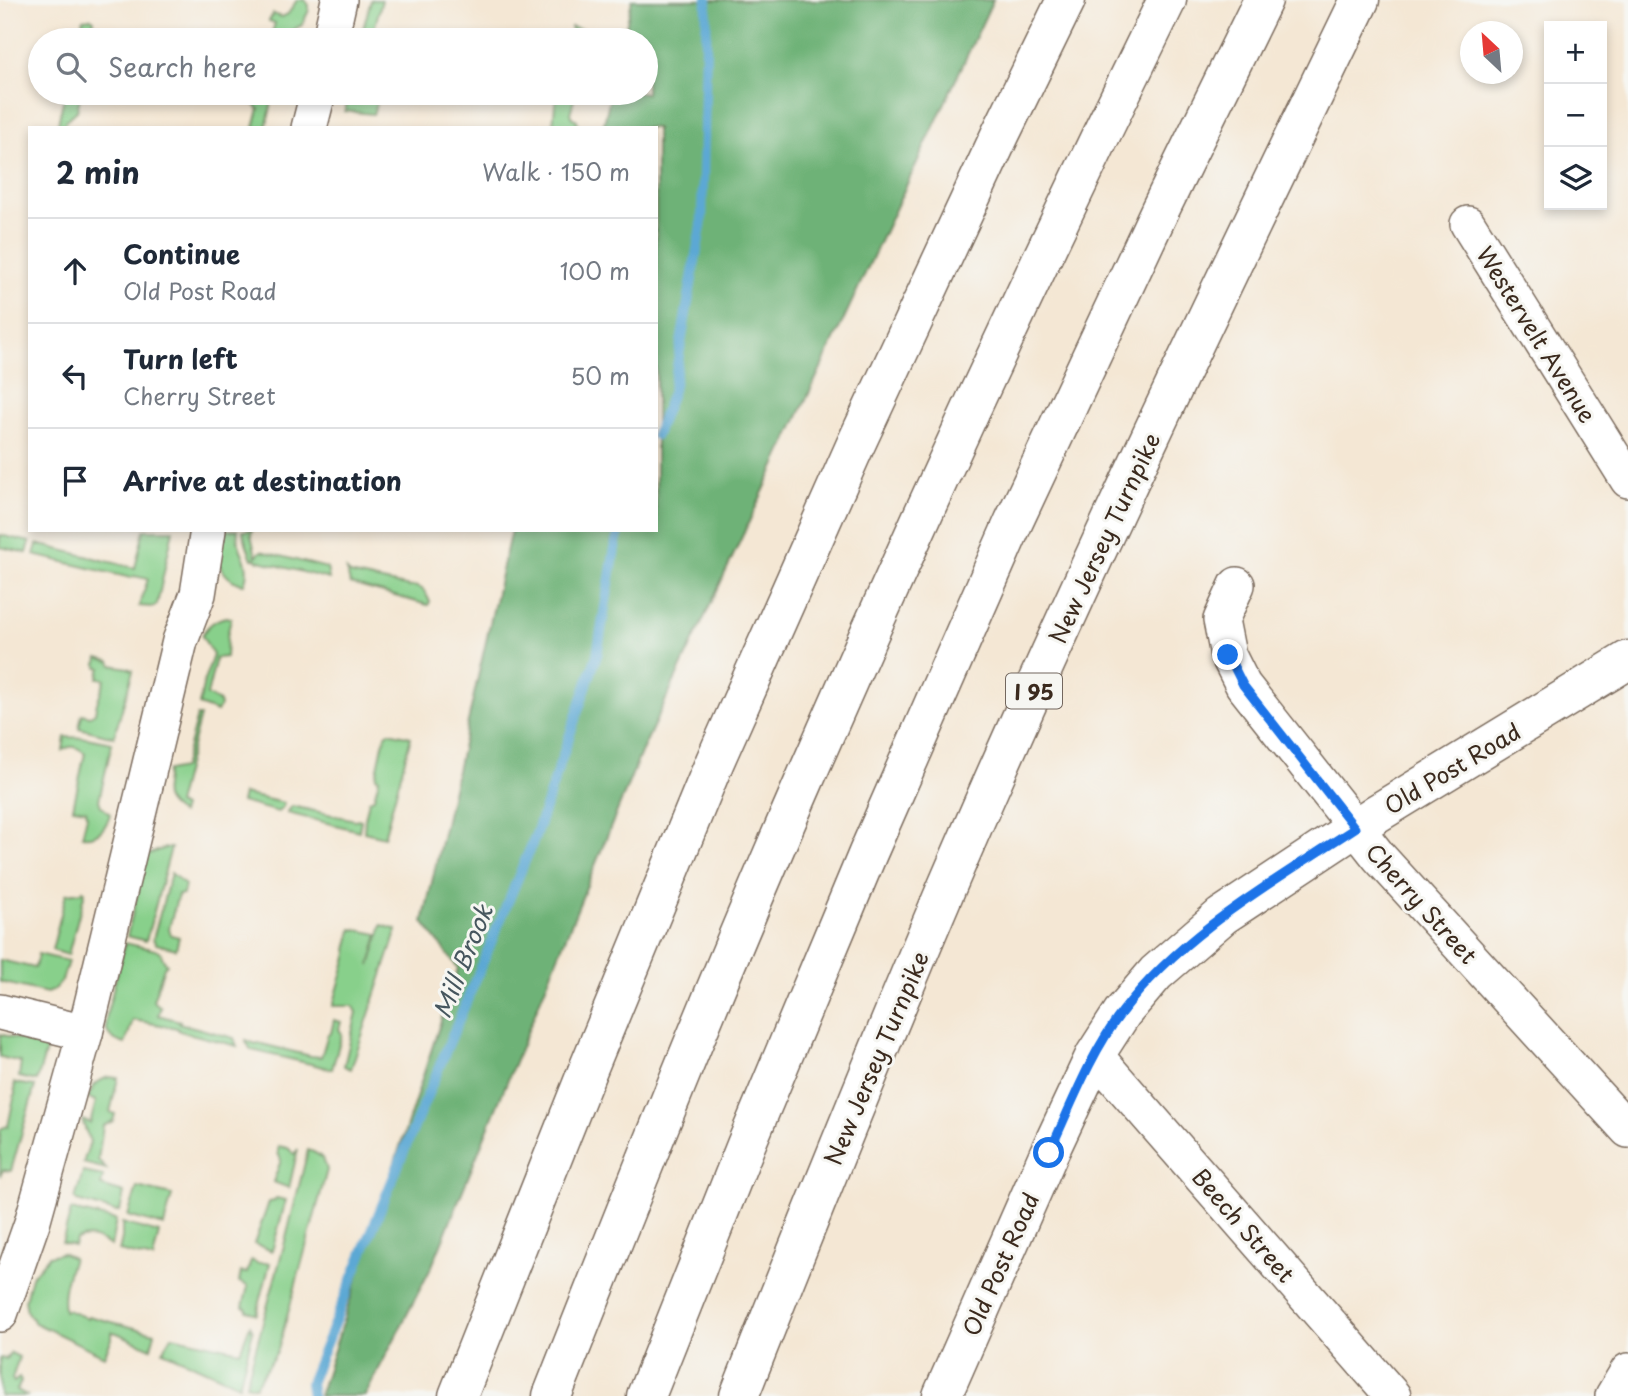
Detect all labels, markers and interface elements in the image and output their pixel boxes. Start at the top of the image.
north arrow [1460,21,1523,84]
map controls [1544,21,1607,210]
button: + [1544,21,1607,84]
search box [28,28,658,105]
text: Search here [108,47,257,86]
icon: search [52,48,90,86]
button: − [1544,84,1607,147]
button: layers [1544,147,1607,210]
text: 2 min [56,149,140,194]
text: Walk · 150 m [482,154,630,189]
text: Continue [123,234,240,273]
street label: Westervelt Avenue [1469,239,1605,429]
icon: ahead [56,252,94,290]
text: 100 m [560,253,630,288]
text: Old Post Road [123,273,277,308]
text: Turn left [123,339,238,378]
icon: left [56,357,94,395]
text: 50 m [570,358,630,393]
text: Cherry Street [123,378,276,413]
street label: New Jersey Turnpike [1040,426,1168,650]
text: Arrive at destination [123,461,402,500]
icon: arrive [56,462,94,500]
route end [1212,639,1243,670]
road number: I 95 [1006,674,1062,708]
street label: Old Post Road [1377,713,1527,823]
street label: Cherry Street [1358,835,1486,971]
water label: Mill Brook [423,898,501,1023]
street label: New Jersey Turnpike [815,945,937,1171]
route start [1033,1137,1064,1168]
street label: Beech Street [1184,1160,1304,1290]
street label: Old Post Road [953,1187,1047,1341]

